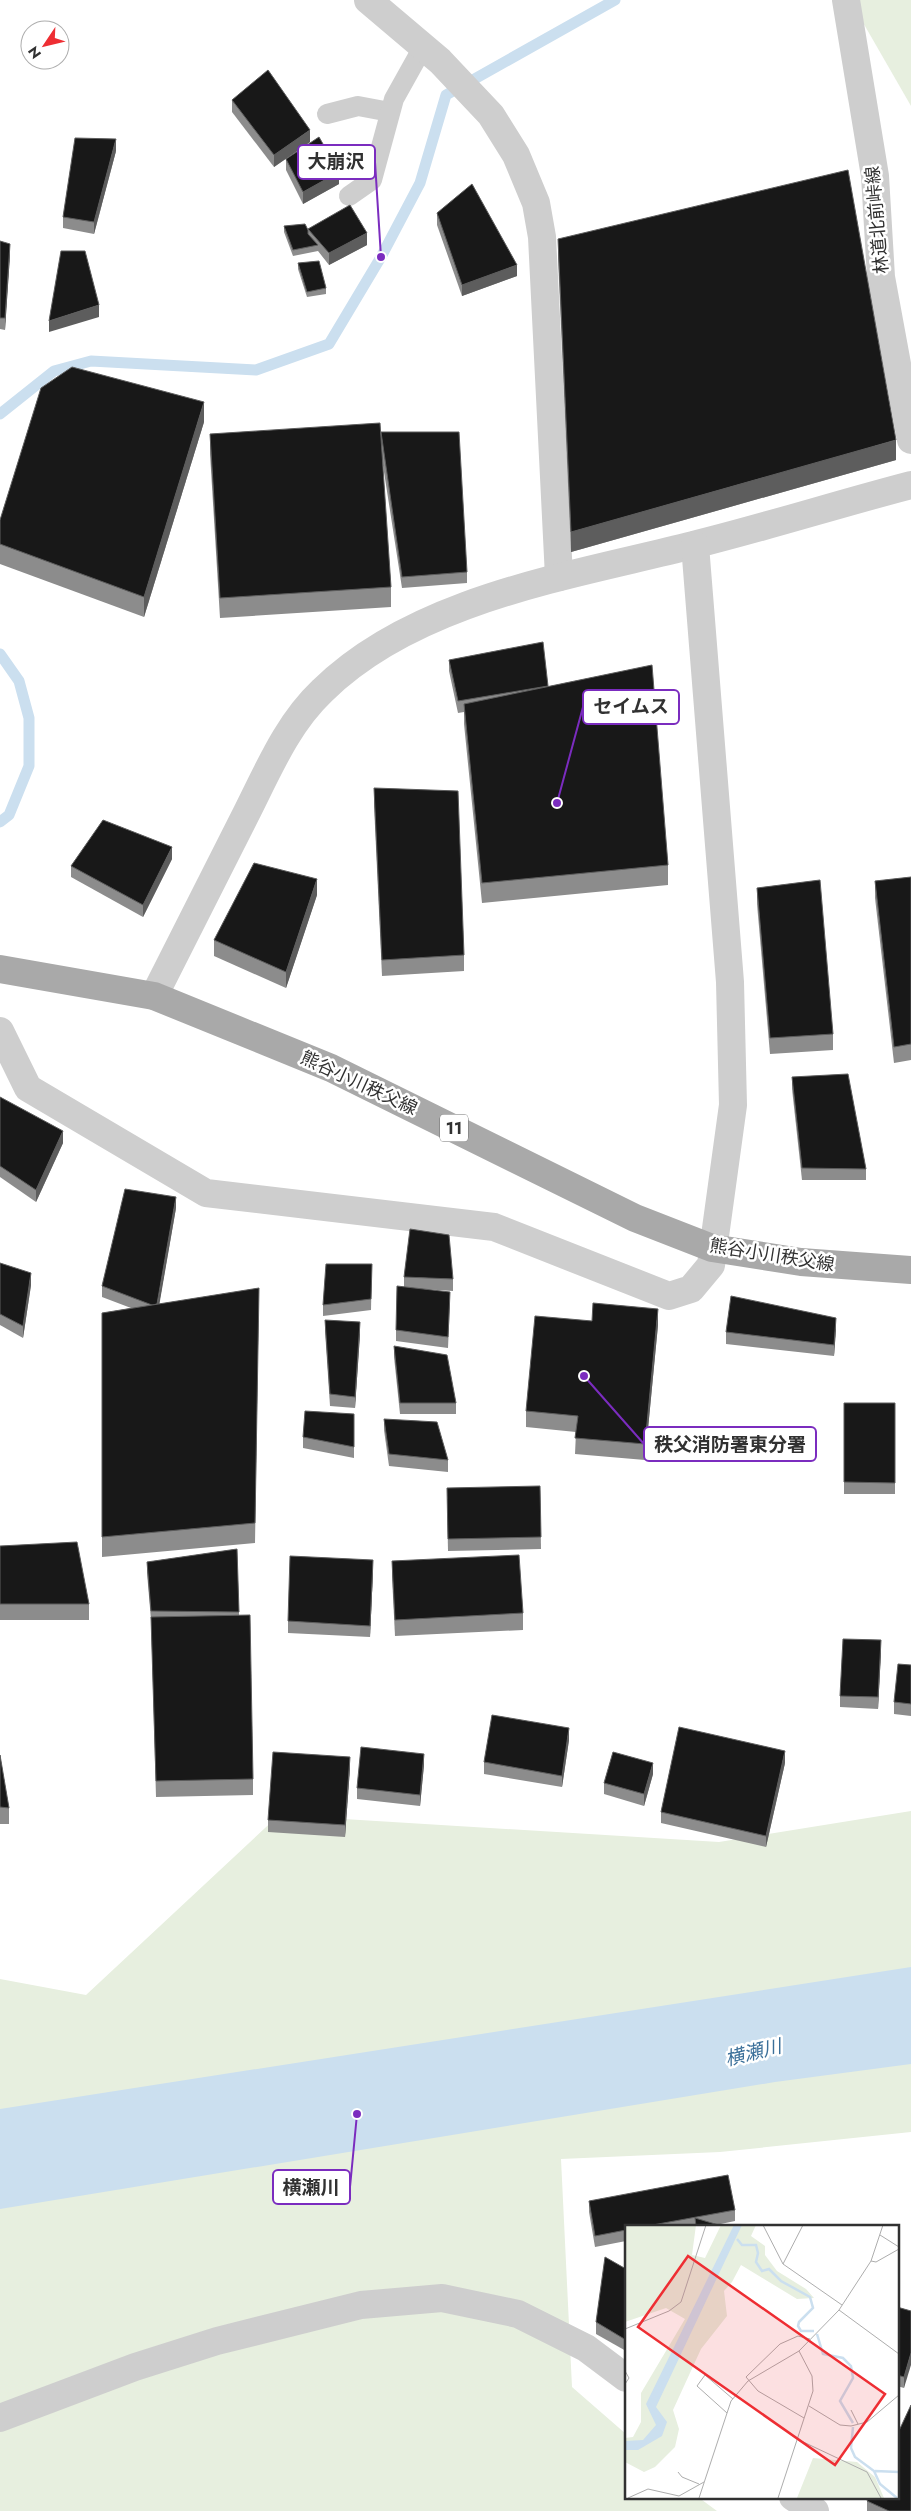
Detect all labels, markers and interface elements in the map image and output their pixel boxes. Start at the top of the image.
north arrow [20,20,70,70]
text: N [23,42,46,63]
callout: 大崩沢 [298,145,375,179]
text: 大崩沢 [307,148,365,175]
street label: 林道北前峠線 [859,165,895,275]
callout: セイムス [583,690,679,724]
text: セイムス [593,693,669,720]
street label: 熊谷小川秩父線 [296,1045,422,1121]
road number: 11 [440,1114,468,1142]
street label: 熊谷小川秩父線 [708,1232,836,1278]
callout: 秩父消防署東分署 [644,1427,816,1461]
text: 秩父消防署東分署 [654,1431,806,1458]
water label: 横瀬川 [722,2032,786,2072]
callout: 横瀬川 [273,2170,350,2204]
text: 横瀬川 [282,2174,340,2201]
inset map [625,2225,898,2498]

